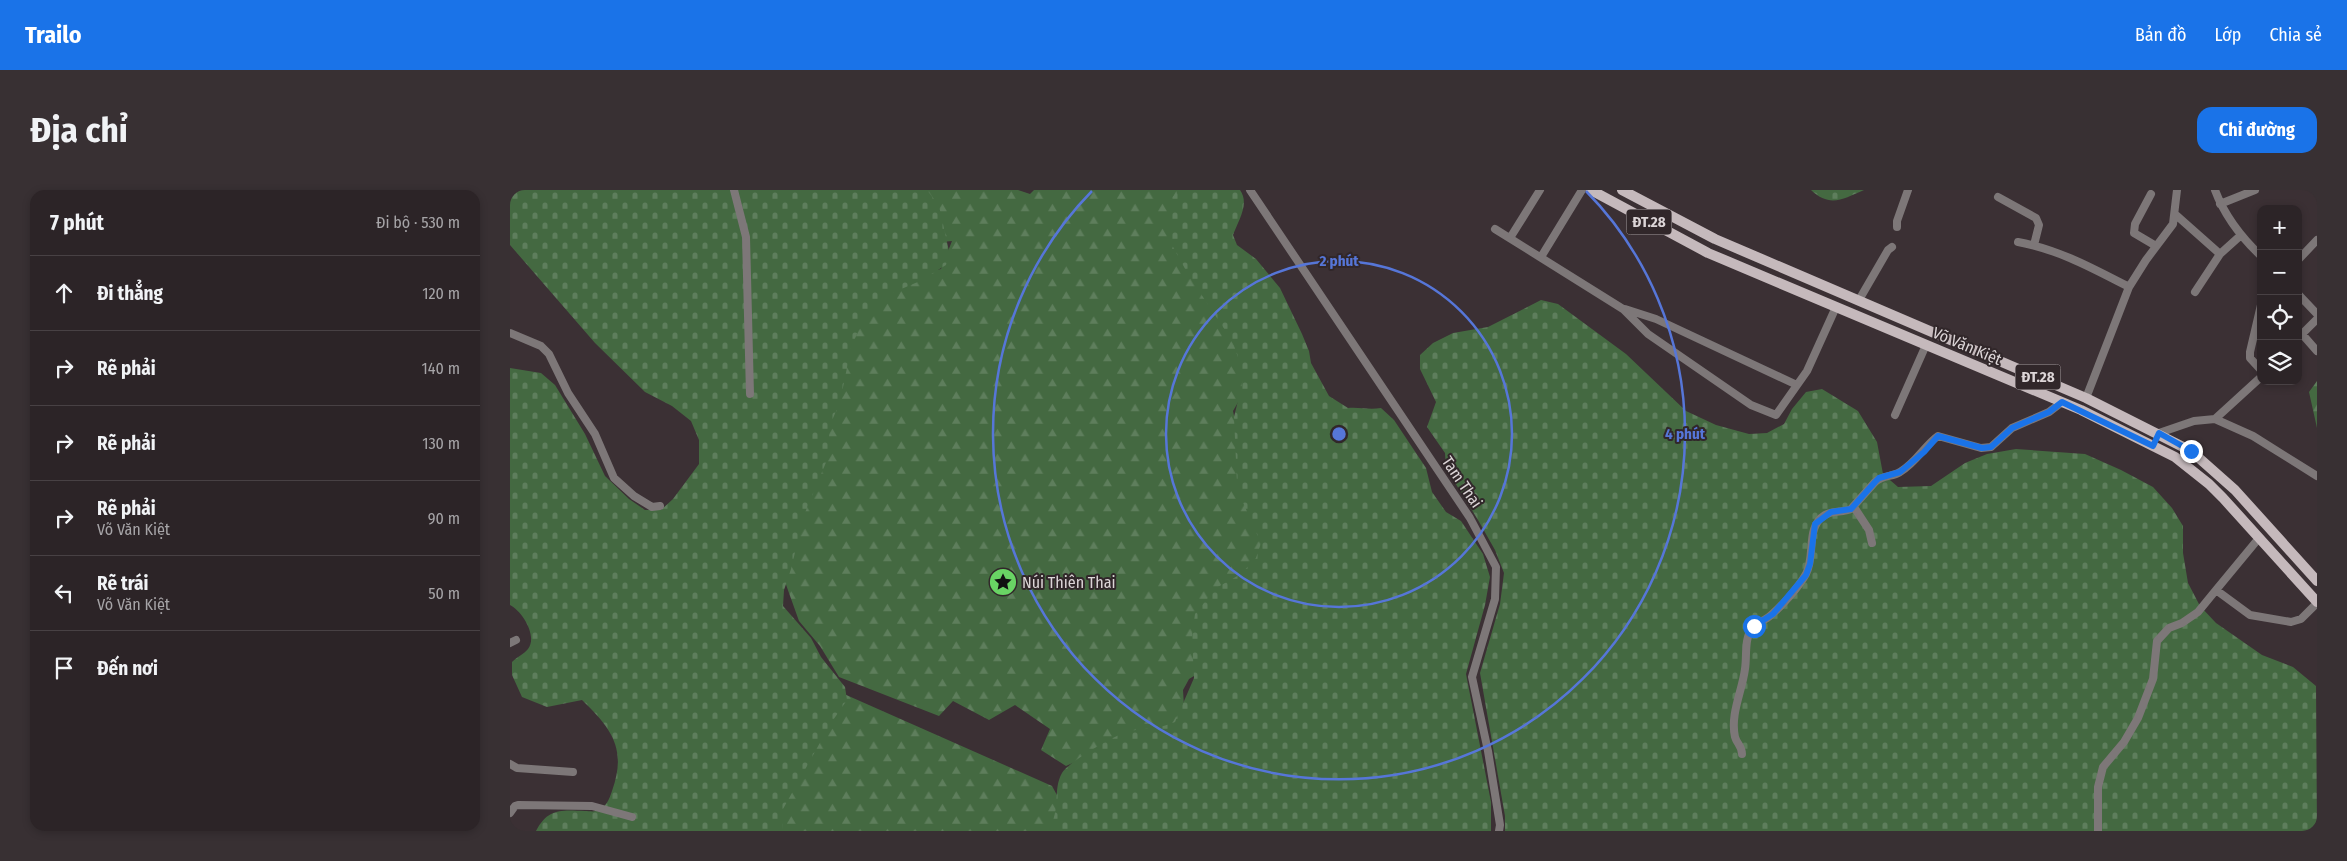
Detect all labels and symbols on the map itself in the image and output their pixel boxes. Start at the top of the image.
road number: ĐT.28 [1626,210,1672,234]
text: 2 phút [1318,252,1359,270]
street label: Võ Văn Kiệt [1930,323,2005,369]
road number: ĐT.28 [2016,364,2060,390]
centre of rings [1330,425,1348,443]
text: 4 phút [1665,425,1706,443]
route end [2180,440,2203,463]
street label: Tam Thai [1438,453,1486,511]
place icon: Núi Thiên Thai [988,567,1018,597]
place label: Núi Thiên Thai [1022,573,1116,592]
route start [1743,615,1766,638]

